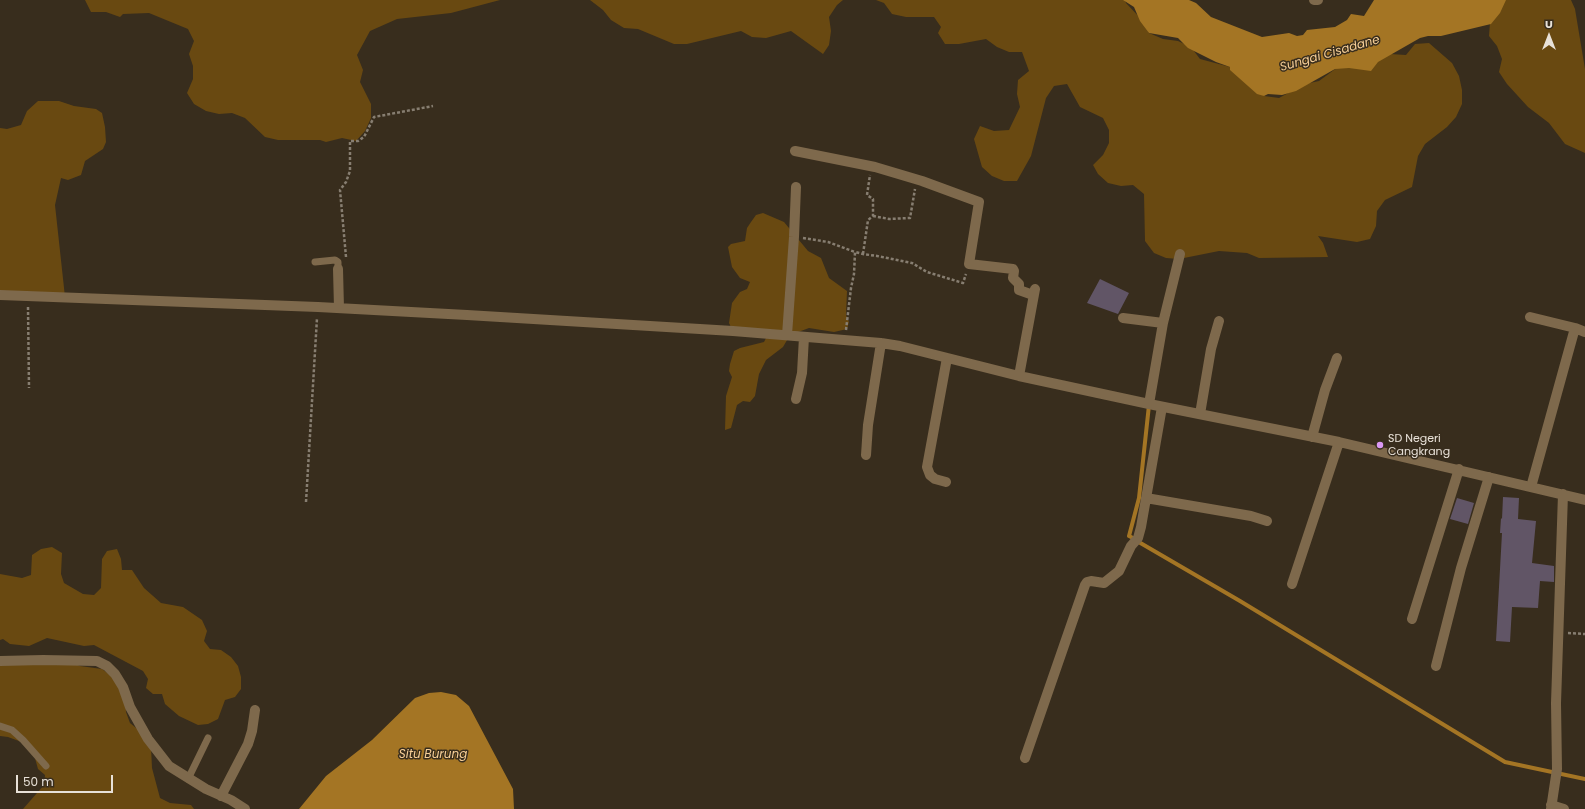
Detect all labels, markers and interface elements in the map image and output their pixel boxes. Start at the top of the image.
north arrow [1529,16,1569,56]
text: U [1545,16,1553,32]
water label: Sungai Cisadane [1278,33,1382,75]
place label: SD Negeri Cangkrang [1388,432,1450,458]
marker: SD Negeri Cangkrang [1375,440,1385,450]
water label: Situ Burung [399,748,467,762]
scale bar [18,767,115,793]
text: 50 m [23,773,54,790]

